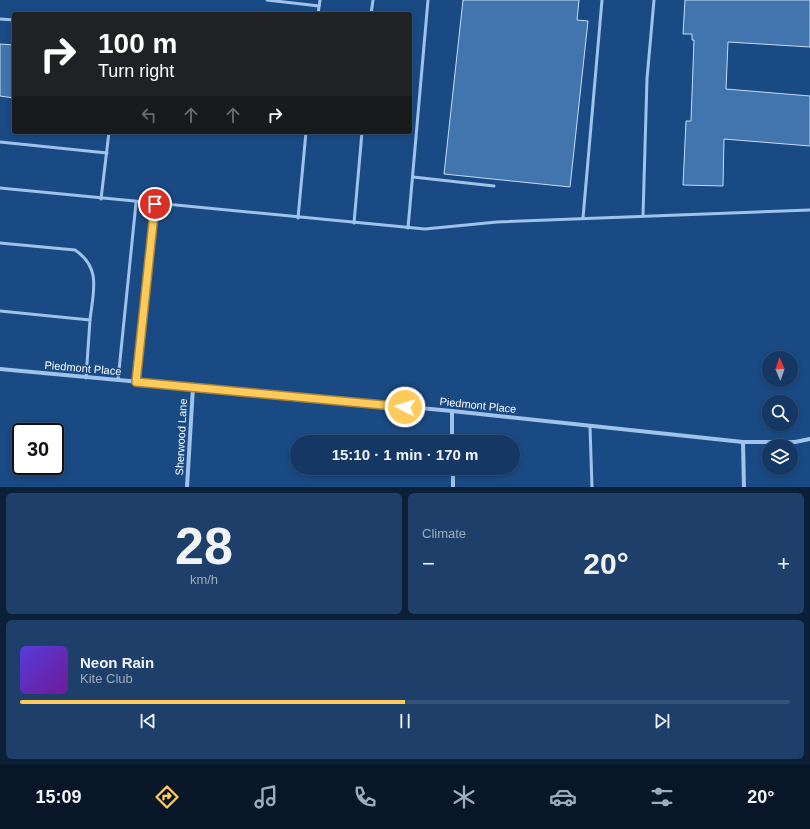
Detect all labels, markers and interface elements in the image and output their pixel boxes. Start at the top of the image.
icon: right [32,28,84,80]
text: 100 m [98,28,177,59]
text: Turn right [98,61,174,81]
icon: left [138,104,160,126]
icon: ahead [180,104,202,126]
icon: ahead [222,104,244,126]
icon: right [264,104,286,126]
pin [138,187,172,221]
icon: arrive [144,193,166,215]
north arrow [762,351,798,387]
map controls [762,351,798,475]
street label: Piedmont Place [44,359,122,377]
position arrow [384,386,426,428]
street label: Piedmont Place [439,395,517,415]
button: search [762,395,798,431]
street label: Sherwood Lane [173,398,189,476]
speed limit sign: 30 [12,423,64,475]
button: layers [762,439,798,475]
text: 15:10 · 1 min · 170 m [332,446,478,463]
text: 28 [175,517,233,575]
text: Climate [422,526,466,541]
text: 20° [583,547,629,580]
text: − [422,551,435,576]
text: + [777,551,790,576]
text: km/h [190,572,218,587]
text: Neon Rain [80,654,154,671]
text: Kite Club [80,671,133,686]
icon: previous [137,710,159,732]
icon: pause [394,710,416,732]
icon: next [651,710,673,732]
icon: directions [153,783,181,811]
icon: music [252,783,280,811]
icon: phone [351,783,379,811]
icon: climate [450,783,478,811]
icon: car [549,783,577,811]
icon: filters [648,783,676,811]
text: 15:09 [36,787,82,807]
text: 20° [747,787,774,807]

